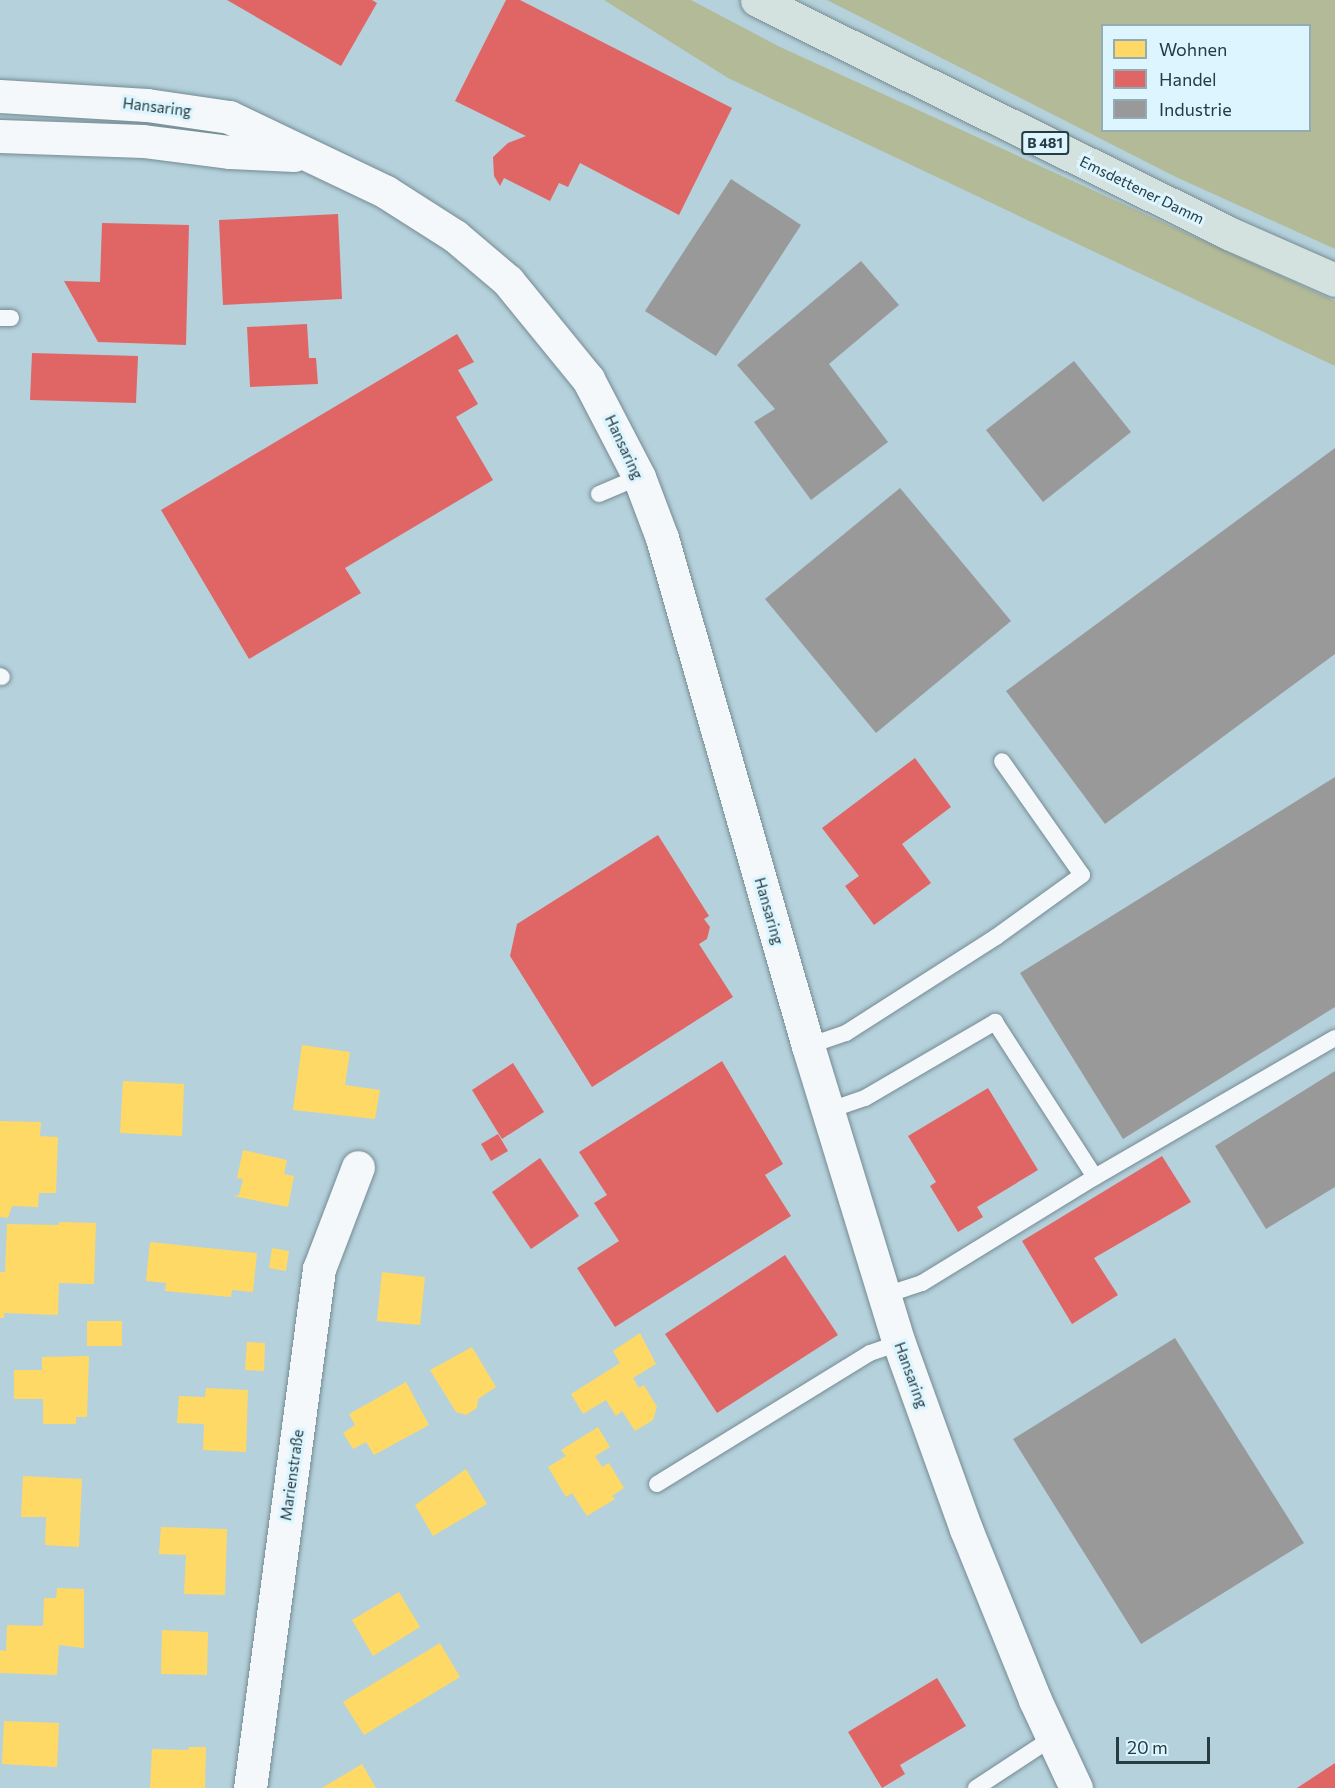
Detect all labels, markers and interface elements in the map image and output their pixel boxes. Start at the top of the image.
legend [1101,24,1311,132]
text: Wohnen [1159,38,1227,60]
text: Handel [1159,68,1217,90]
street label: Hansaring [122,94,192,120]
text: Industrie [1159,98,1232,120]
road number: B 481 [1021,132,1069,154]
street label: Emsdettener Damm [1077,152,1207,228]
street label: Hansaring [601,412,647,482]
street label: Hansaring [751,875,787,947]
street label: Hansaring [891,1340,931,1410]
street label: Marienstraße [277,1428,307,1522]
scale bar [1119,1725,1214,1763]
text: 20 m [1127,1736,1168,1758]

